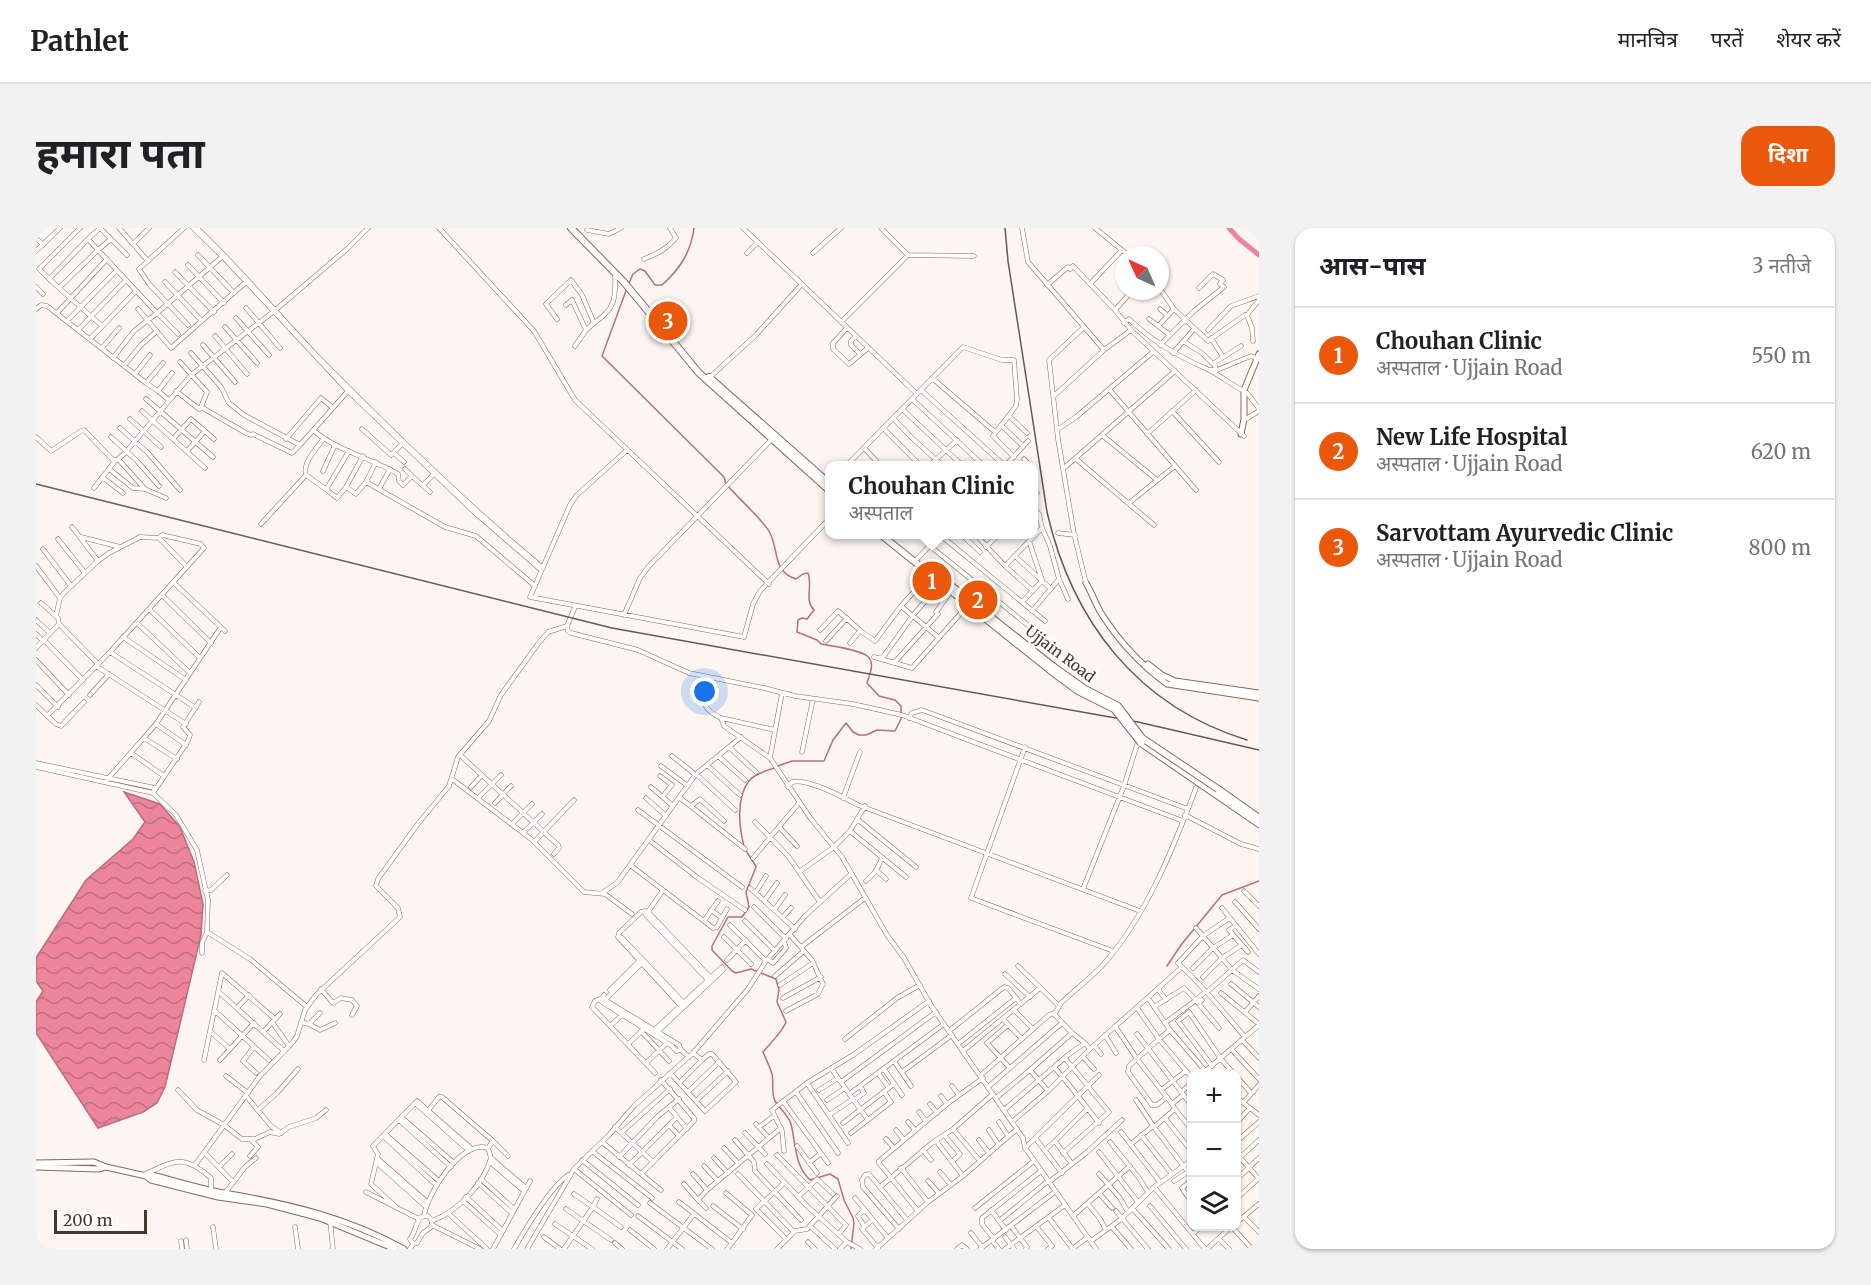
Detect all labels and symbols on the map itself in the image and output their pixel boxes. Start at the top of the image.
north arrow [1115,246,1169,300]
pin: 3 [648,298,688,344]
pin: 1 [912,558,952,604]
pin: 2 [958,578,998,622]
street label: Ujjain Road [1022,621,1099,686]
your location [690,677,719,706]
scale bar [54,1207,147,1234]

